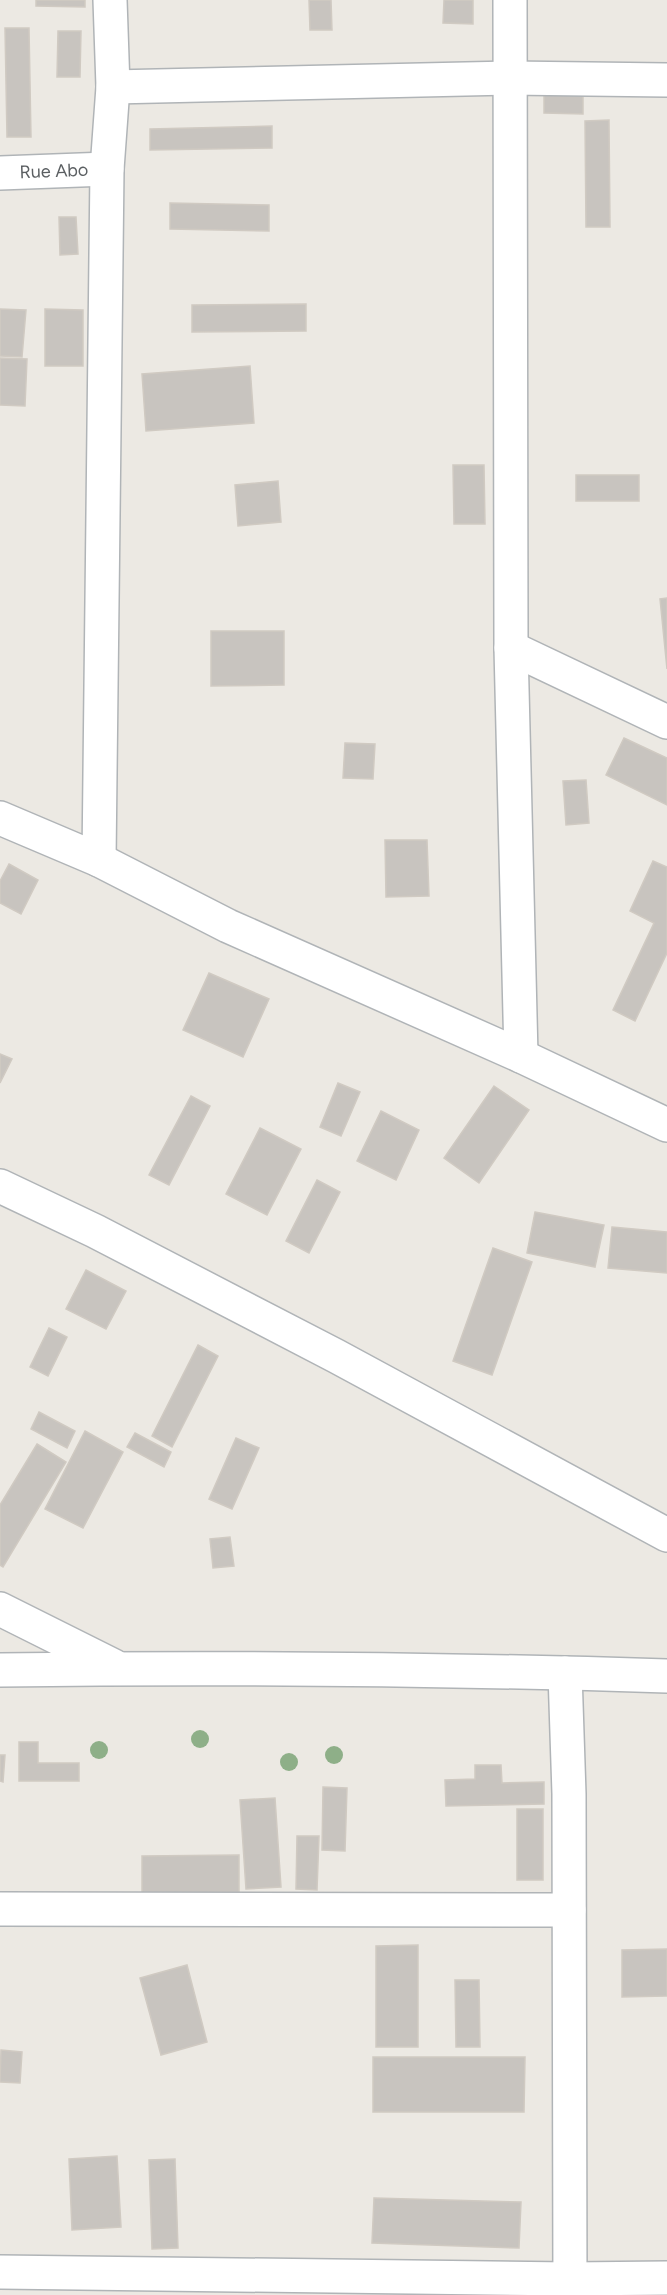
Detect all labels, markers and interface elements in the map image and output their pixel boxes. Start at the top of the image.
street label: Rue Abo [19,159,89,183]

